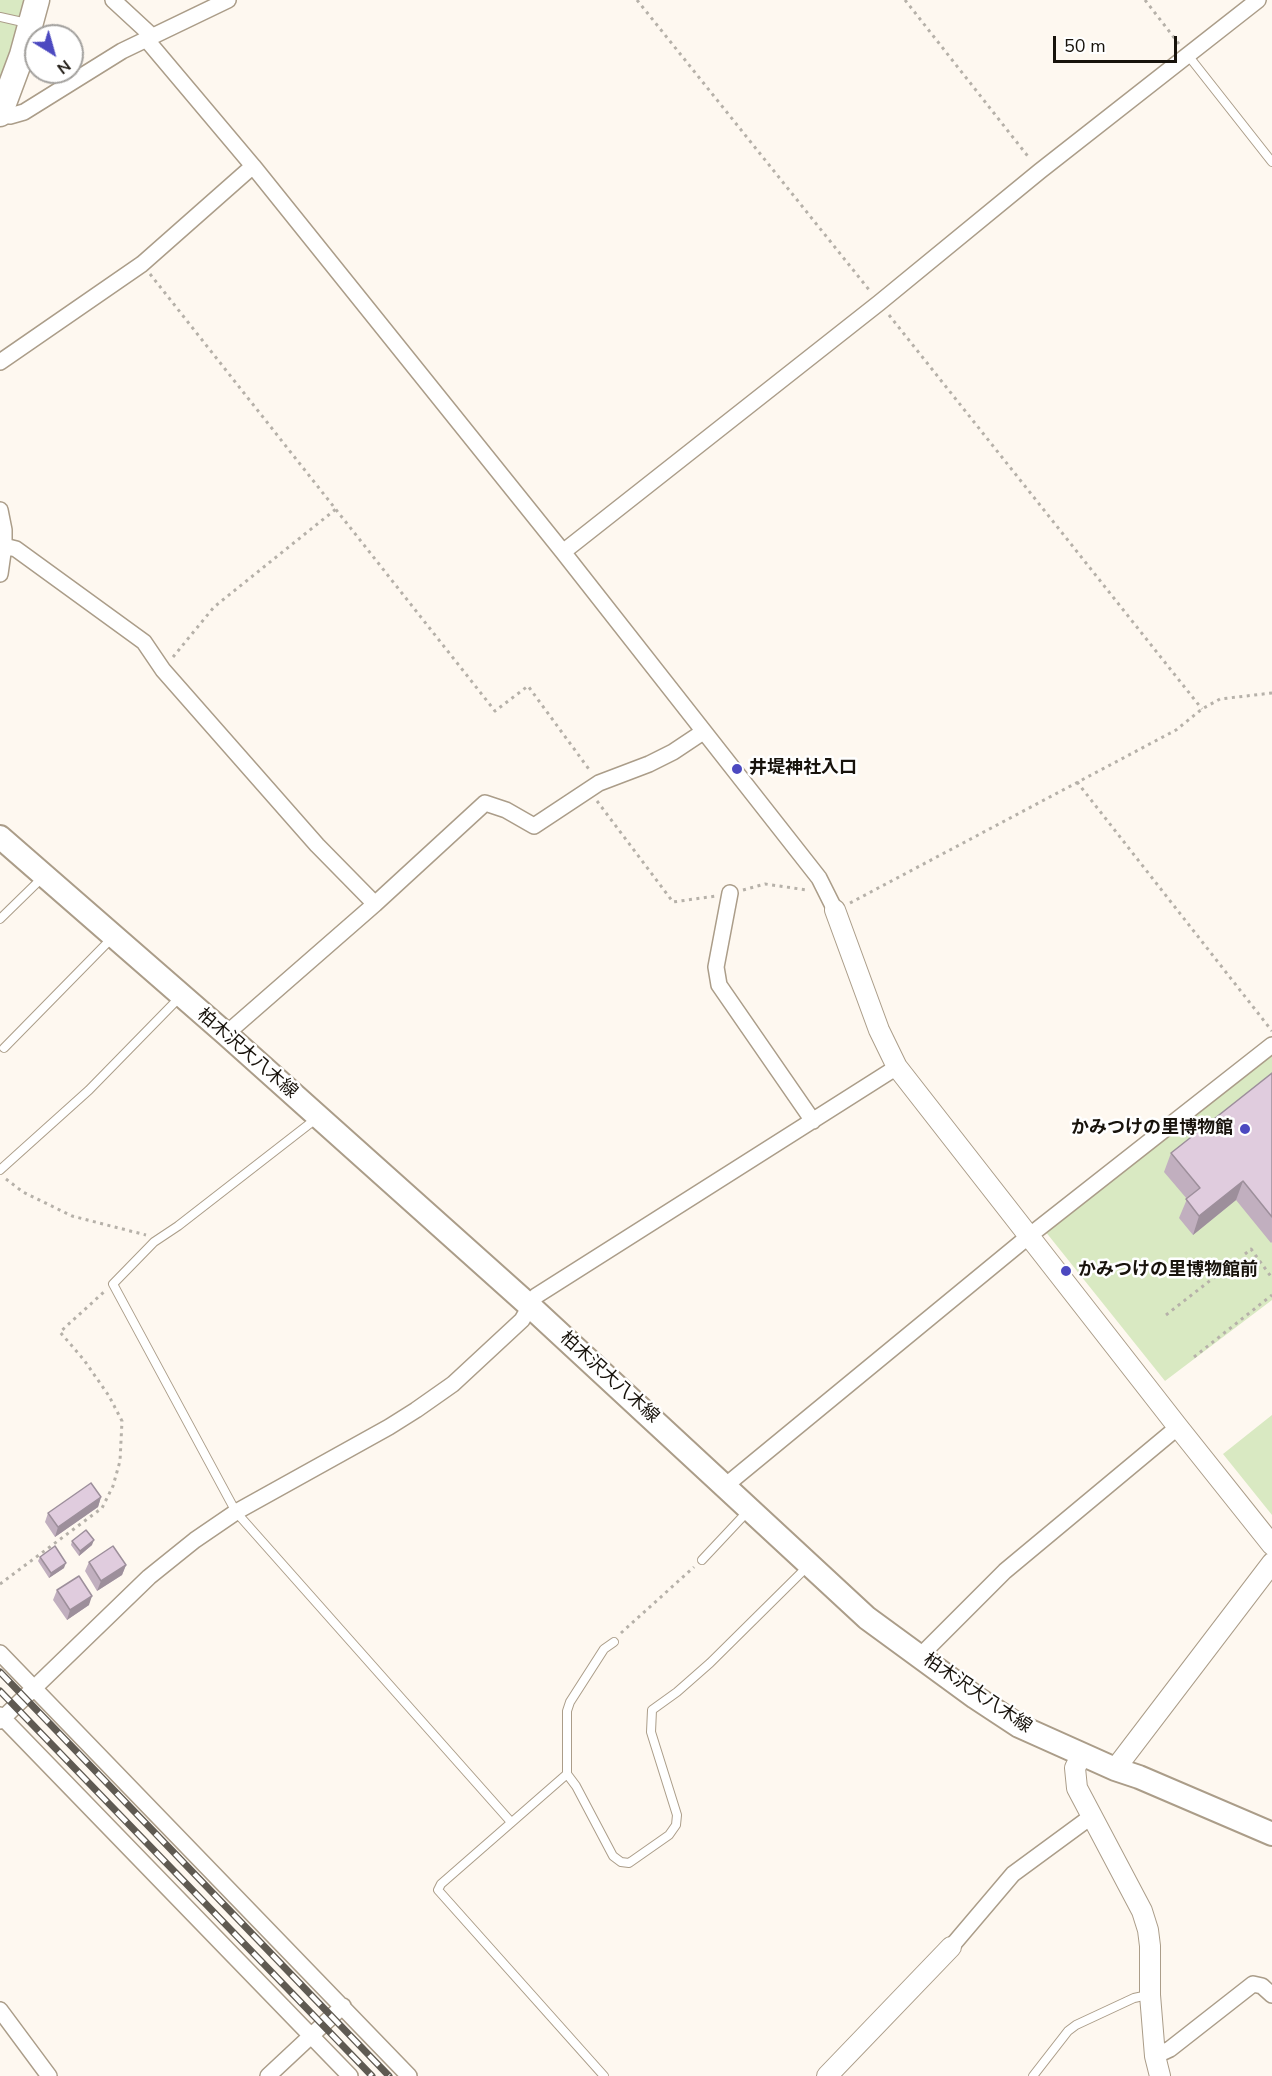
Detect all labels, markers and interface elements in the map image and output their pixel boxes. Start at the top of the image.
north arrow [24,24,84,84]
scale bar [1056,24,1180,62]
text: 50 m [1064,34,1106,58]
text: N [52,54,75,79]
place label: 井堤神社入口 [749,758,857,780]
marker: 井堤神社入口 [730,762,744,776]
street label: 柏木沢大八木線 [192,1005,302,1103]
place label: かみつけの里博物館 [1071,1118,1233,1140]
marker: かみつけの里博物館 [1238,1122,1252,1136]
place label: かみつけの里博物館前 [1078,1260,1258,1282]
marker: かみつけの里博物館前 [1059,1264,1073,1278]
street label: 柏木沢大八木線 [555,1328,663,1428]
street label: 柏木沢大八木線 [919,1650,1035,1738]

